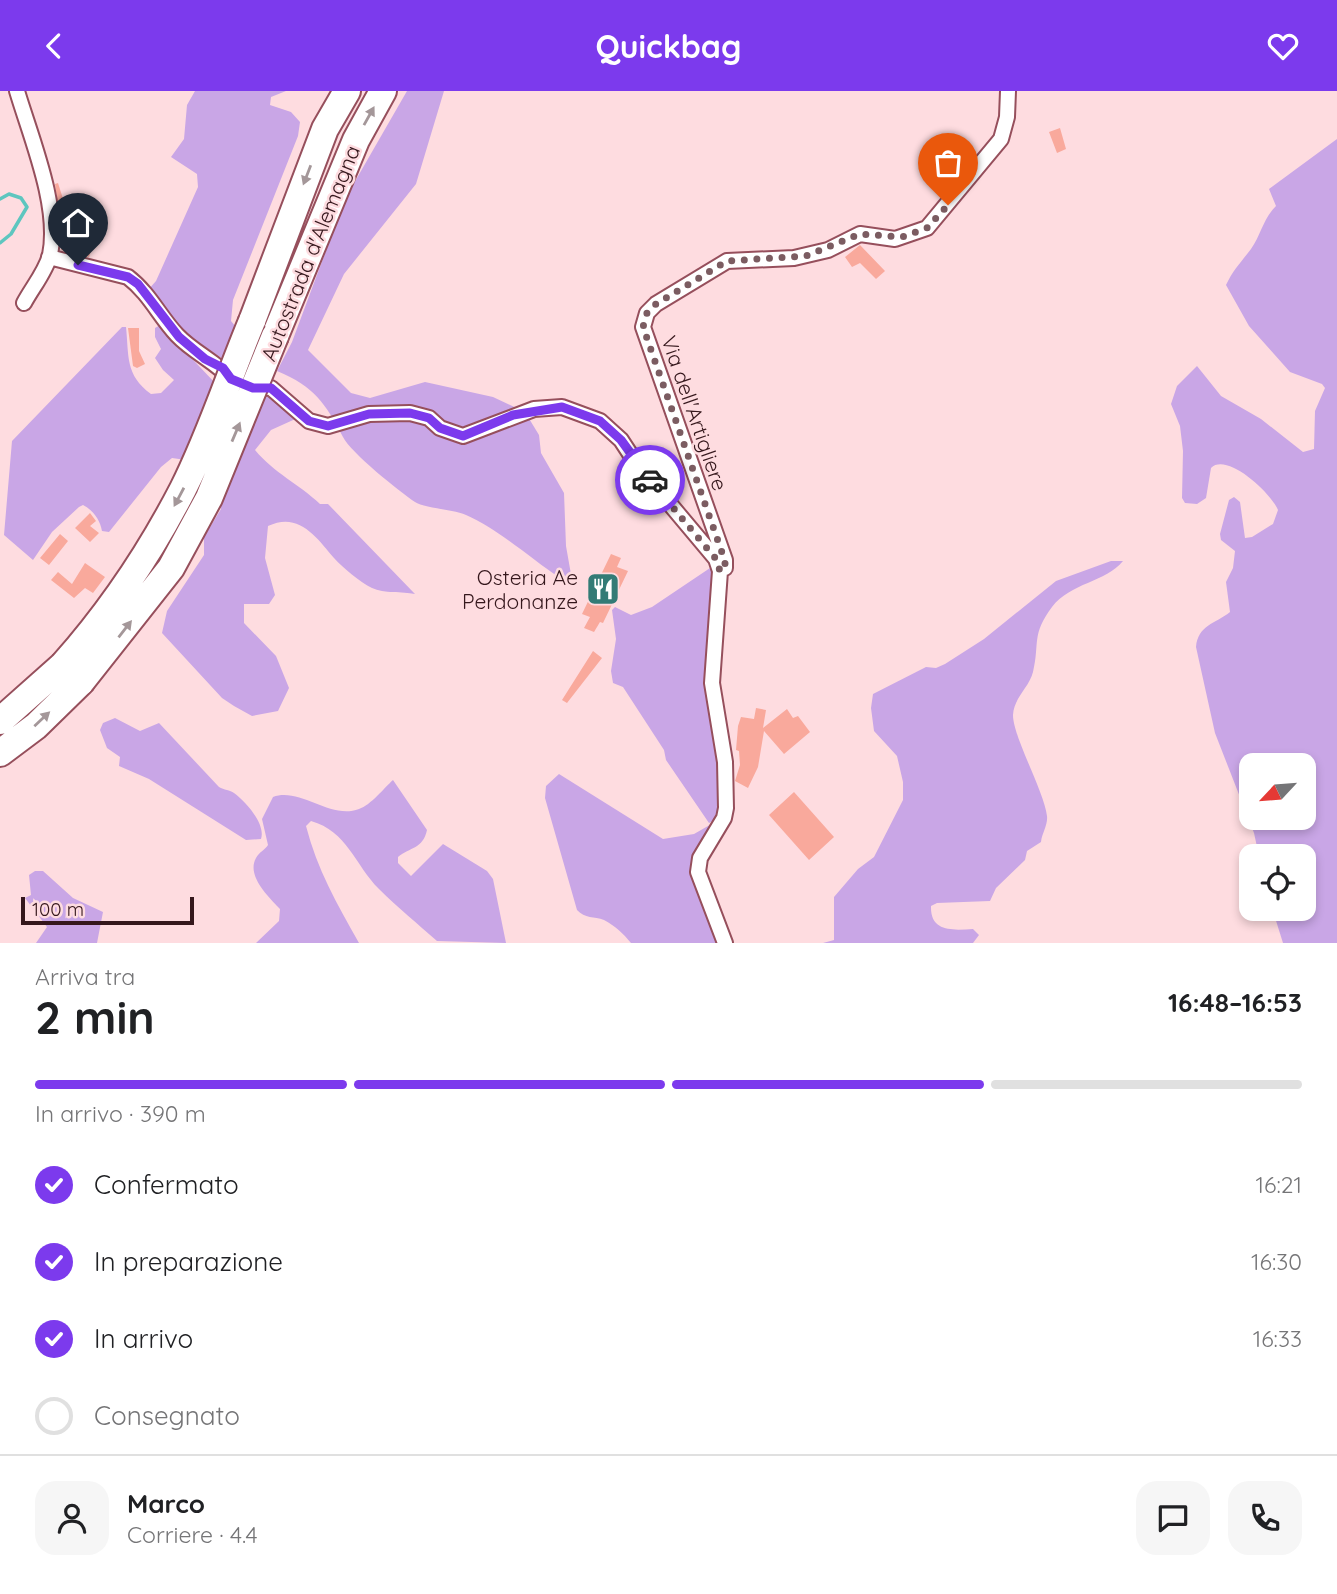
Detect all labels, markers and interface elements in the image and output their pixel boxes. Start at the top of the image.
text: Quickbag [596,26,741,66]
icon: back [35,27,73,65]
icon: heart [1264,27,1302,65]
one-way arrow [363,107,375,126]
pin [918,133,978,205]
street label: Autostrada d'Alemagna [255,141,365,365]
icon: bag [929,144,967,182]
one-way arrow [302,164,313,185]
pin [48,193,108,265]
icon: home [59,204,97,242]
street label: Via dell'Artigliere [656,332,734,494]
one-way arrow [231,422,242,443]
courier [615,445,685,515]
icon: car [631,461,669,499]
one-way arrow [173,487,185,506]
place label: Osteria Ae Perdonanze [462,564,578,614]
restaurant icon: Osteria Ae Perdonanze [584,570,622,608]
one-way arrow [117,621,132,639]
one-way arrow [33,711,51,727]
north arrow [1239,753,1316,829]
map controls [1239,753,1316,921]
button: locate [1239,844,1316,921]
scale bar [21,894,194,926]
text: 100 m [32,897,84,921]
text: Arriva tra [35,962,135,991]
text: 16:48–16:53 [1168,986,1302,1019]
text: 2 min [35,988,155,1046]
text: In arrivo · 390 m [35,1099,206,1128]
icon: check [35,1166,73,1204]
text: Confermato [94,1168,239,1201]
text: 16:21 [1256,1170,1302,1199]
icon: check [35,1243,73,1281]
text: In preparazione [94,1245,283,1278]
text: 16:30 [1251,1247,1302,1276]
icon: check [35,1320,73,1358]
text: In arrivo [94,1322,193,1355]
text: 16:33 [1253,1324,1302,1353]
text: Consegnato [94,1399,240,1432]
button: person [35,1481,109,1555]
button: chat [1136,1481,1210,1555]
button: phone [1228,1481,1302,1555]
text: Marco [127,1487,205,1520]
text: Corriere · 4.4 [127,1520,258,1549]

